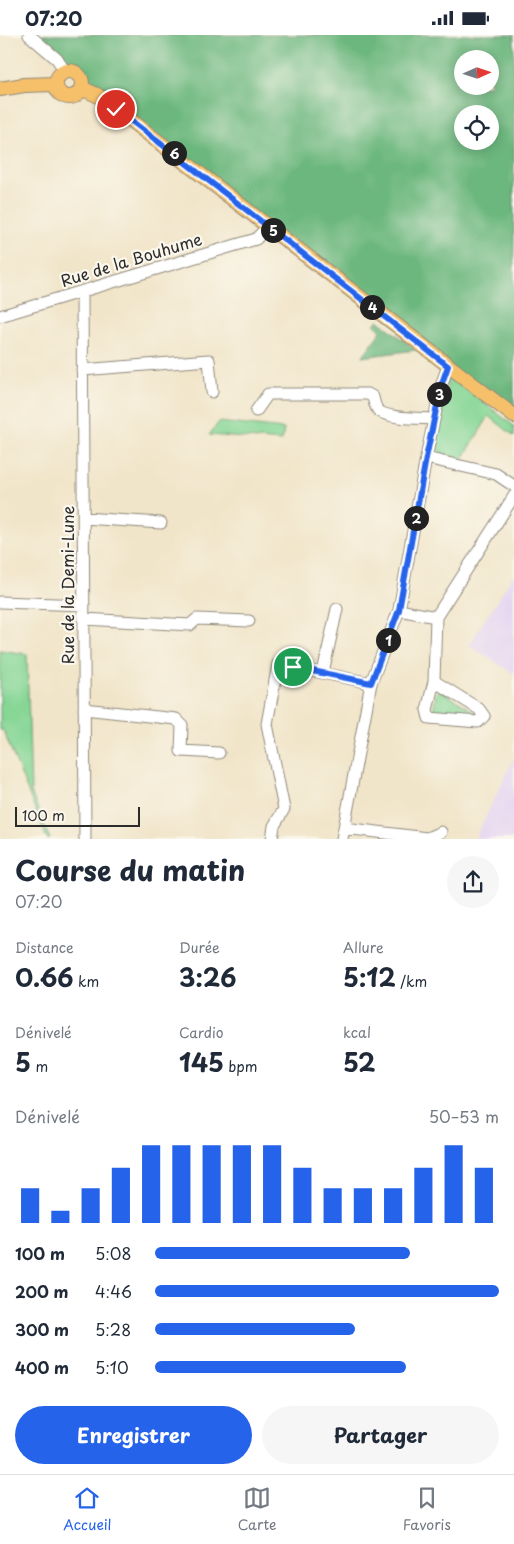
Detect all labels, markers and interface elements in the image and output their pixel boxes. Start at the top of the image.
text: 07:20 [25,4,82,32]
north arrow [454,50,499,95]
map controls [454,50,499,150]
pin [95,88,137,130]
icon: check [102,95,130,123]
button: locate [454,105,499,150]
pin: 6 [162,141,186,165]
text: 6 [170,143,179,164]
pin: 5 [260,217,286,243]
text: 5 [269,220,278,241]
street label: Rue de la Bouhume [57,226,205,292]
pin: 4 [360,295,384,319]
text: 4 [368,297,377,318]
pin: 3 [426,381,452,407]
text: 3 [435,384,444,405]
street label: Rue de la Demi-Lune [55,505,79,664]
pin: 2 [404,505,428,531]
text: 2 [412,508,421,529]
pin: 1 [376,627,400,653]
text: 1 [385,630,392,651]
pin [272,646,314,688]
icon: arrive [279,653,307,681]
scale bar [15,804,140,827]
text: 100 m [22,805,65,826]
text: Course du matin [15,848,245,891]
button: share [447,856,499,908]
text: 07:20 [15,889,63,913]
text: Distance [15,937,74,958]
text: Durée [179,937,220,958]
text: Allure [343,937,384,958]
text: 0.66 [15,958,74,996]
text: 3:26 [179,958,236,996]
text: 5:12 [343,958,396,996]
text: km [74,971,99,992]
text: /km [396,971,427,992]
text: Dénivelé [15,1022,72,1043]
text: Cardio [179,1022,224,1043]
text: kcal [343,1022,371,1043]
text: 5 [15,1043,31,1081]
text: 145 [179,1043,224,1081]
text: 52 [343,1043,376,1081]
text: m [31,1056,48,1077]
text: bpm [224,1056,258,1077]
text: Dénivelé [15,1104,80,1128]
text: 50–53 m [429,1104,499,1128]
text: 100 m [15,1241,65,1265]
text: 5:08 [95,1241,132,1265]
text: 200 m [15,1279,69,1303]
text: 4:46 [95,1279,132,1303]
text: 300 m [15,1317,69,1341]
text: 5:28 [95,1317,131,1341]
text: 400 m [15,1355,69,1379]
text: 5:10 [95,1355,129,1379]
button: Enregistrer [15,1406,252,1464]
button: Partager [262,1406,499,1464]
tab: Accueil [63,1484,111,1535]
tab: Carte [238,1484,276,1535]
tab: Favoris [403,1484,451,1535]

